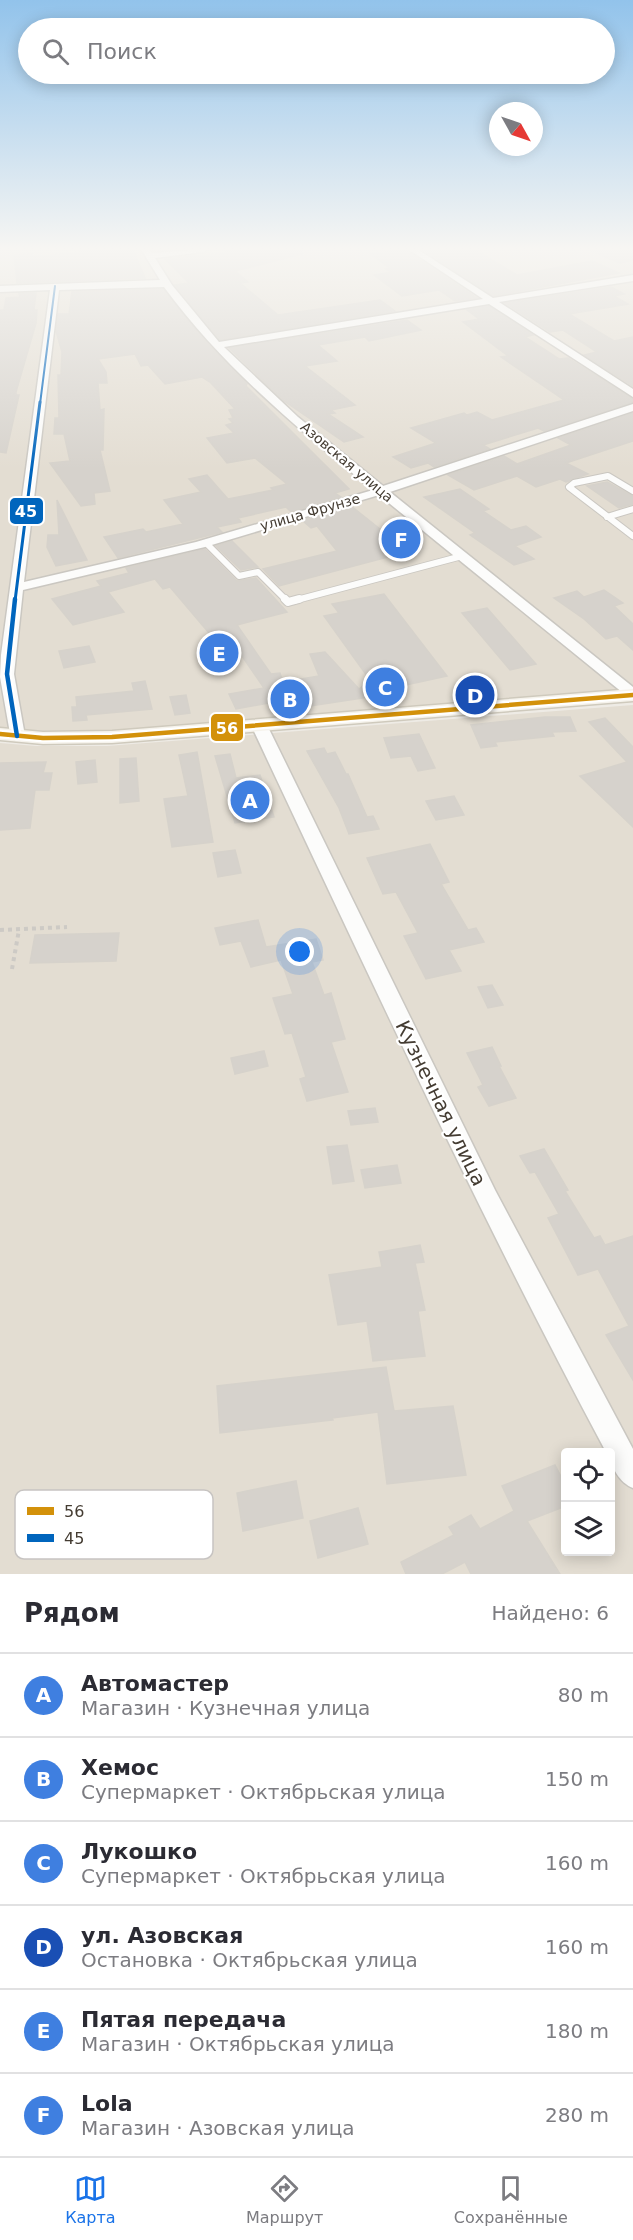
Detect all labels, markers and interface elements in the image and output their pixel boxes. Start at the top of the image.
search box [18,18,615,84]
icon: search [39,35,72,68]
text: Поиск [87,39,157,64]
north arrow [489,102,543,156]
street label: Азовская улица [297,419,397,505]
street label: улица Фрунзе [258,490,362,534]
line badge: 45 [9,497,44,525]
text: 45 [15,502,37,521]
pin: F [382,516,420,562]
pin: E [200,630,238,676]
pin: C [366,664,404,710]
pin: D [456,672,494,718]
pin: B [270,676,310,722]
line badge: 56 [210,713,244,742]
text: 56 [216,719,238,738]
pin: A [230,778,270,822]
your location [285,937,314,966]
street label: Кузнечная улица [391,1016,491,1190]
map controls [561,1448,615,1556]
button: locate [561,1448,615,1502]
legend [15,1490,213,1559]
text: 56 [64,1502,84,1521]
button: layers [561,1502,615,1556]
text: 45 [64,1529,84,1548]
text: Рядом [24,1598,120,1628]
text: Найдено: 6 [491,1601,609,1625]
text: Автомастер [81,1671,229,1696]
text: A [36,1683,51,1707]
text: 80 m [558,1683,609,1707]
text: Магазин · Кузнечная улица [81,1696,370,1720]
text: Хемос [81,1755,159,1780]
text: B [36,1767,51,1791]
text: 150 m [545,1767,609,1791]
text: Супермаркет · Октябрьская улица [81,1780,446,1804]
text: Лукошко [81,1839,197,1864]
text: C [36,1851,51,1875]
text: 160 m [545,1851,609,1875]
text: Супермаркет · Октябрьская улица [81,1864,446,1888]
text: ул. Азовская [81,1923,243,1948]
text: D [35,1935,52,1959]
text: 160 m [545,1935,609,1959]
text: Остановка · Октябрьская улица [81,1948,418,1972]
text: Пятая передача [81,2007,286,2032]
text: E [37,2019,50,2043]
text: 180 m [545,2019,609,2043]
text: Магазин · Октябрьская улица [81,2032,395,2056]
text: Lola [81,2091,133,2116]
text: F [37,2103,50,2127]
text: 280 m [545,2103,609,2127]
text: Магазин · Азовская улица [81,2116,355,2140]
tab: Карта [65,2172,116,2227]
tab: Маршрут [246,2172,323,2227]
tab: Сохранённые [454,2172,568,2227]

